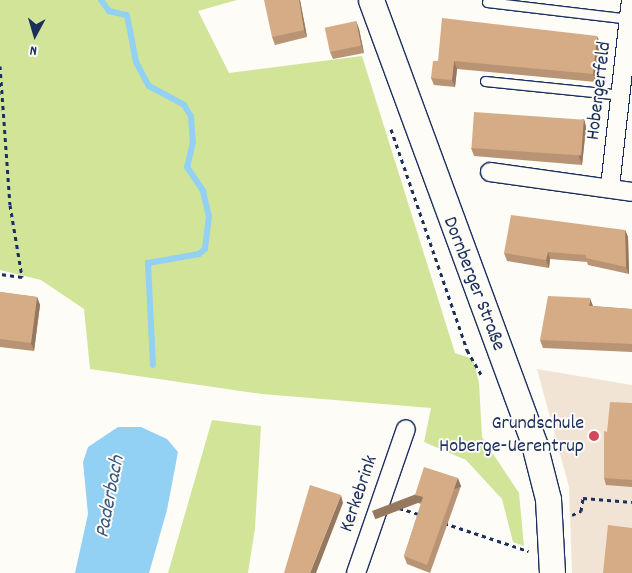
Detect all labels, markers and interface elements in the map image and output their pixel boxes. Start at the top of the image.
north arrow [10,10,60,60]
text: N [29,40,38,60]
street label: Hobergerfeld [582,40,618,142]
street label: Dornberger Straße [436,214,510,354]
place label: Grundschule Hoberge-Uerentrup [439,412,584,459]
marker: Grundschule Hoberge-Uerentrup [588,430,600,442]
street label: Kerkebrink [336,452,384,536]
water label: Paderbach [91,454,131,540]

